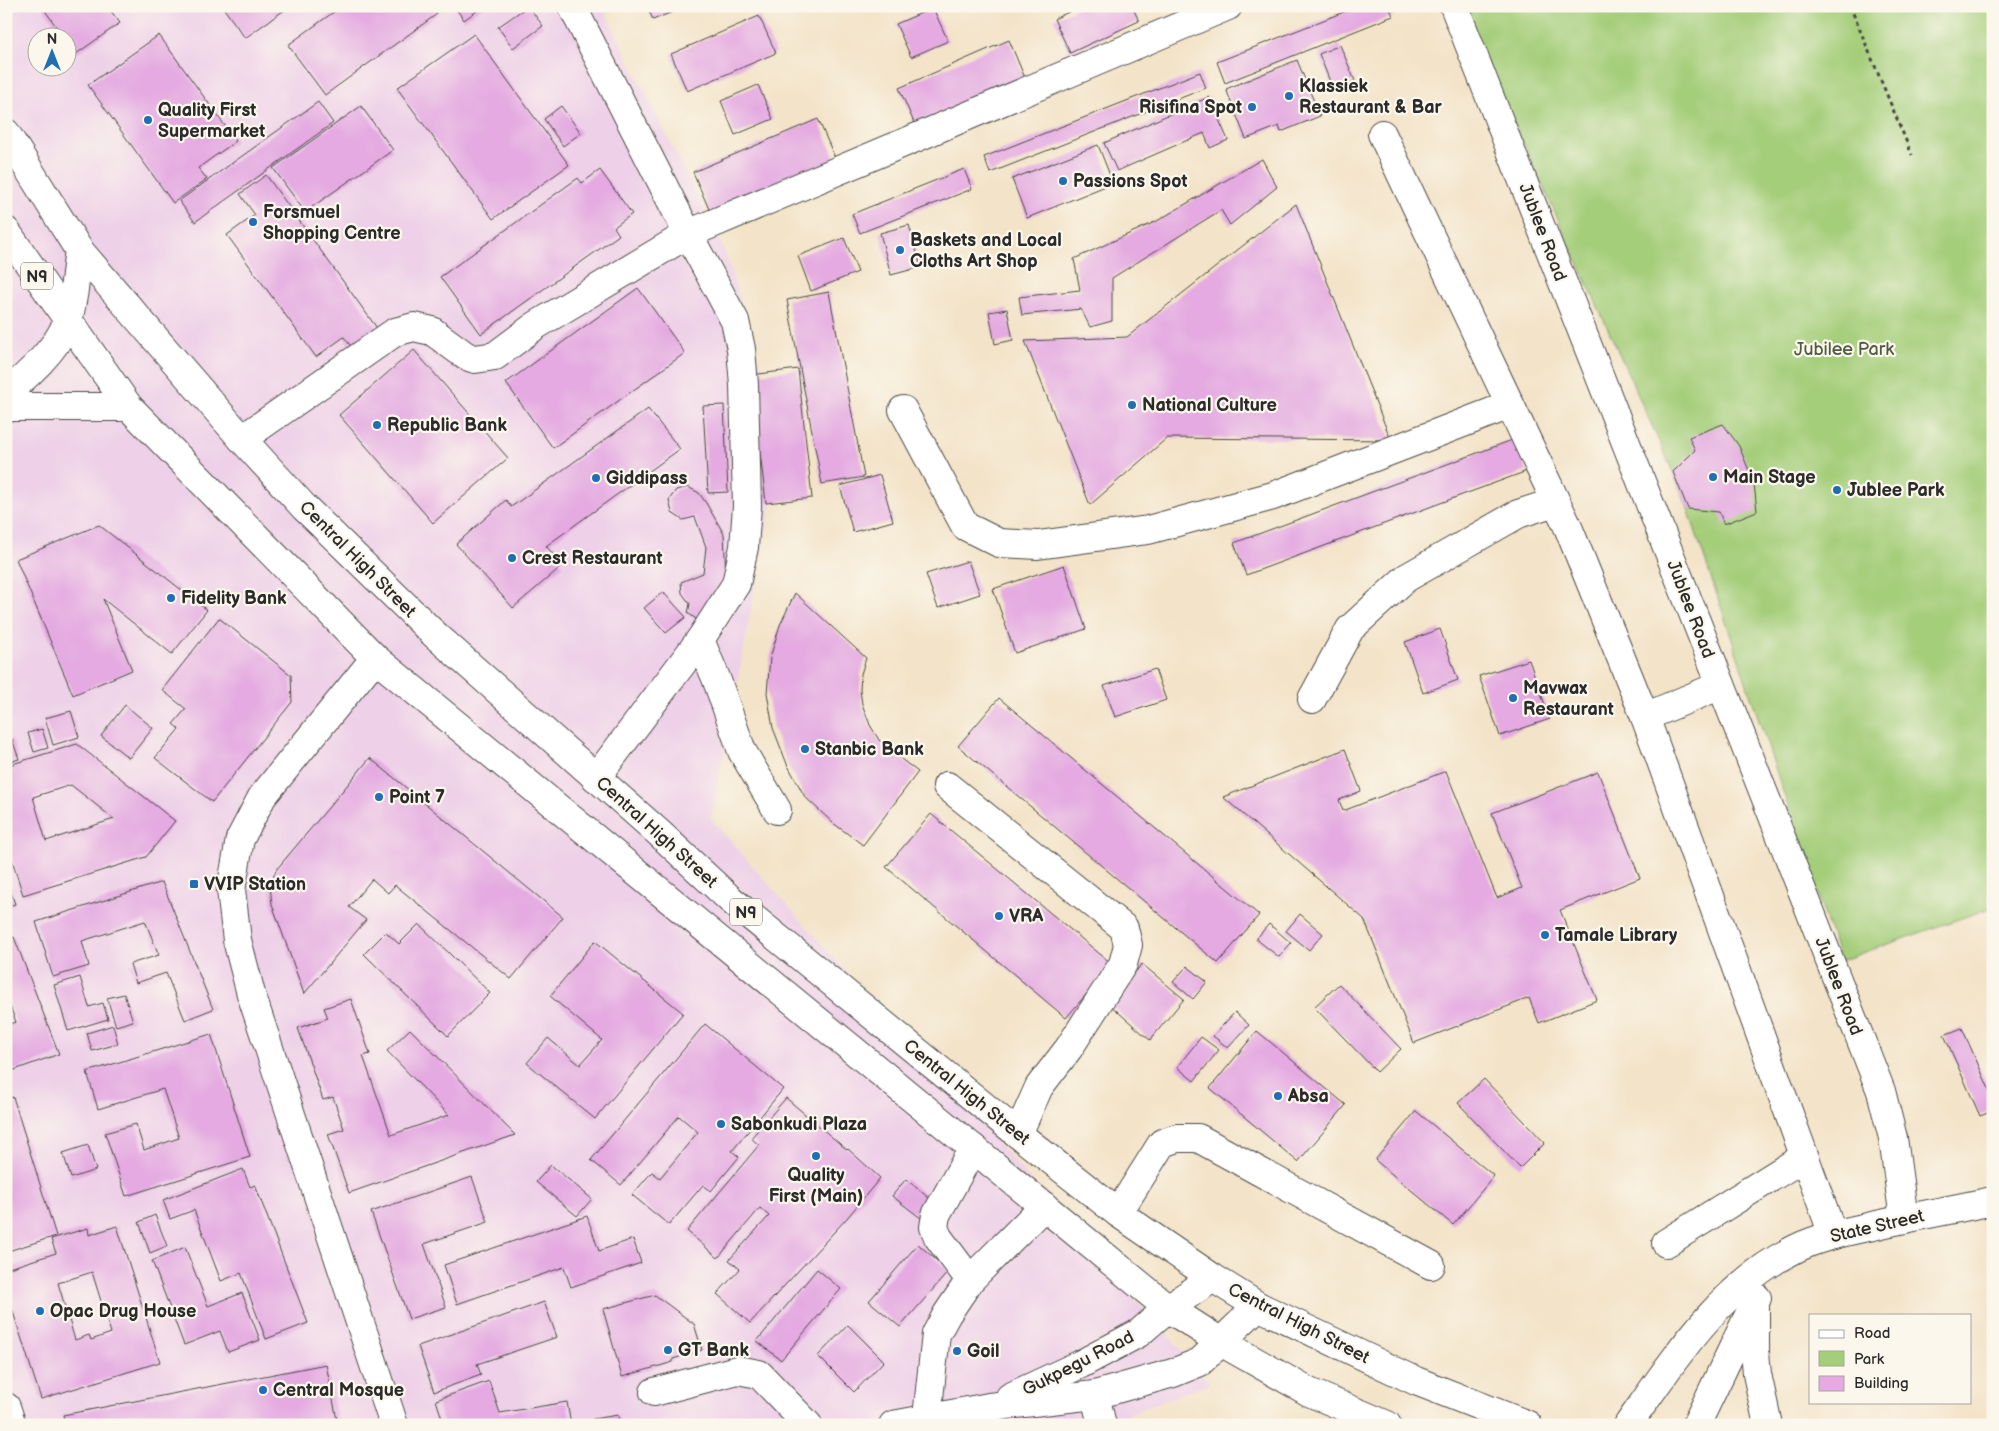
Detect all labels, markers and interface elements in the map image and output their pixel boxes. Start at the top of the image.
north arrow [28,28,78,78]
text: N [47,31,57,48]
place label: Klassiek Restaurant & Bar [1299,76,1443,118]
marker: Klassiek Restaurant & Bar [1283,90,1295,102]
place label: Risifina Spot [1139,97,1242,118]
place label: Quality First Supermarket [158,100,265,142]
marker: Risifina Spot [1246,101,1258,113]
marker: Quality First Supermarket [142,114,154,126]
place label: Passions Spot [1073,171,1187,192]
marker: Passions Spot [1057,175,1069,187]
street label: Jublee Road [1514,180,1571,284]
place label: Forsmuel Shopping Centre [263,202,400,244]
marker: Forsmuel Shopping Centre [247,216,259,228]
place label: Baskets and Local Cloths Art Shop [910,230,1062,272]
marker: Baskets and Local Cloths Art Shop [894,244,906,256]
road number: N9 [21,262,53,290]
park label: Jubilee Park [1794,339,1894,360]
place label: National Culture [1142,395,1277,416]
marker: National Culture [1126,399,1138,411]
place label: Republic Bank [387,415,507,436]
marker: Republic Bank [371,419,383,431]
place label: Main Stage [1723,467,1816,488]
place label: Giddipass [606,468,688,489]
marker: Main Stage [1707,471,1719,483]
marker: Giddipass [590,472,602,484]
place label: Jublee Park [1847,480,1945,501]
marker: Jublee Park [1831,484,1843,496]
street label: Central High Street [295,497,421,622]
place label: Crest Restaurant [522,548,662,569]
marker: Crest Restaurant [506,552,518,564]
street label: Jublee Road [1662,557,1719,661]
place label: Fidelity Bank [181,588,287,609]
marker: Fidelity Bank [165,592,177,604]
place label: Mavwax Restaurant [1523,678,1614,720]
marker: Mavwax Restaurant [1507,692,1519,704]
place label: Stanbic Bank [815,739,924,760]
marker: Stanbic Bank [799,743,811,755]
street label: Central High Street [592,772,722,893]
place label: Point 7 [389,787,445,808]
marker: Point 7 [373,791,385,803]
place label: VVIP Station [204,874,306,895]
marker: VVIP Station [188,878,200,890]
road number: N9 [730,899,762,926]
place label: VRA [1009,906,1044,927]
marker: VRA [993,910,1005,922]
place label: Tamale Library [1555,925,1678,946]
marker: Tamale Library [1539,929,1551,941]
street label: Jublee Road [1810,934,1867,1038]
street label: Central High Street [899,1035,1034,1150]
place label: Absa [1287,1086,1329,1107]
marker: Absa [1272,1090,1284,1102]
place label: Sabonkudi Plaza [731,1114,867,1135]
marker: Sabonkudi Plaza [715,1118,727,1130]
marker: Quality First (Main) [810,1150,822,1162]
place label: Quality First (Main) [769,1165,863,1207]
street label: State Street [1828,1205,1927,1247]
street label: Central High Street [1225,1279,1373,1368]
place label: Opac Drug House [50,1301,196,1322]
marker: Opac Drug House [34,1305,46,1317]
legend [1809,1314,1972,1404]
text: Road [1854,1324,1890,1343]
street label: Gukpegu Road [1019,1326,1137,1401]
place label: GT Bank [678,1340,749,1361]
place label: Goil [967,1341,999,1362]
marker: GT Bank [662,1344,674,1356]
marker: Goil [951,1345,963,1357]
text: Park [1854,1350,1885,1369]
text: Building [1854,1374,1909,1393]
place label: Central Mosque [273,1380,404,1401]
marker: Central Mosque [257,1384,269,1396]

